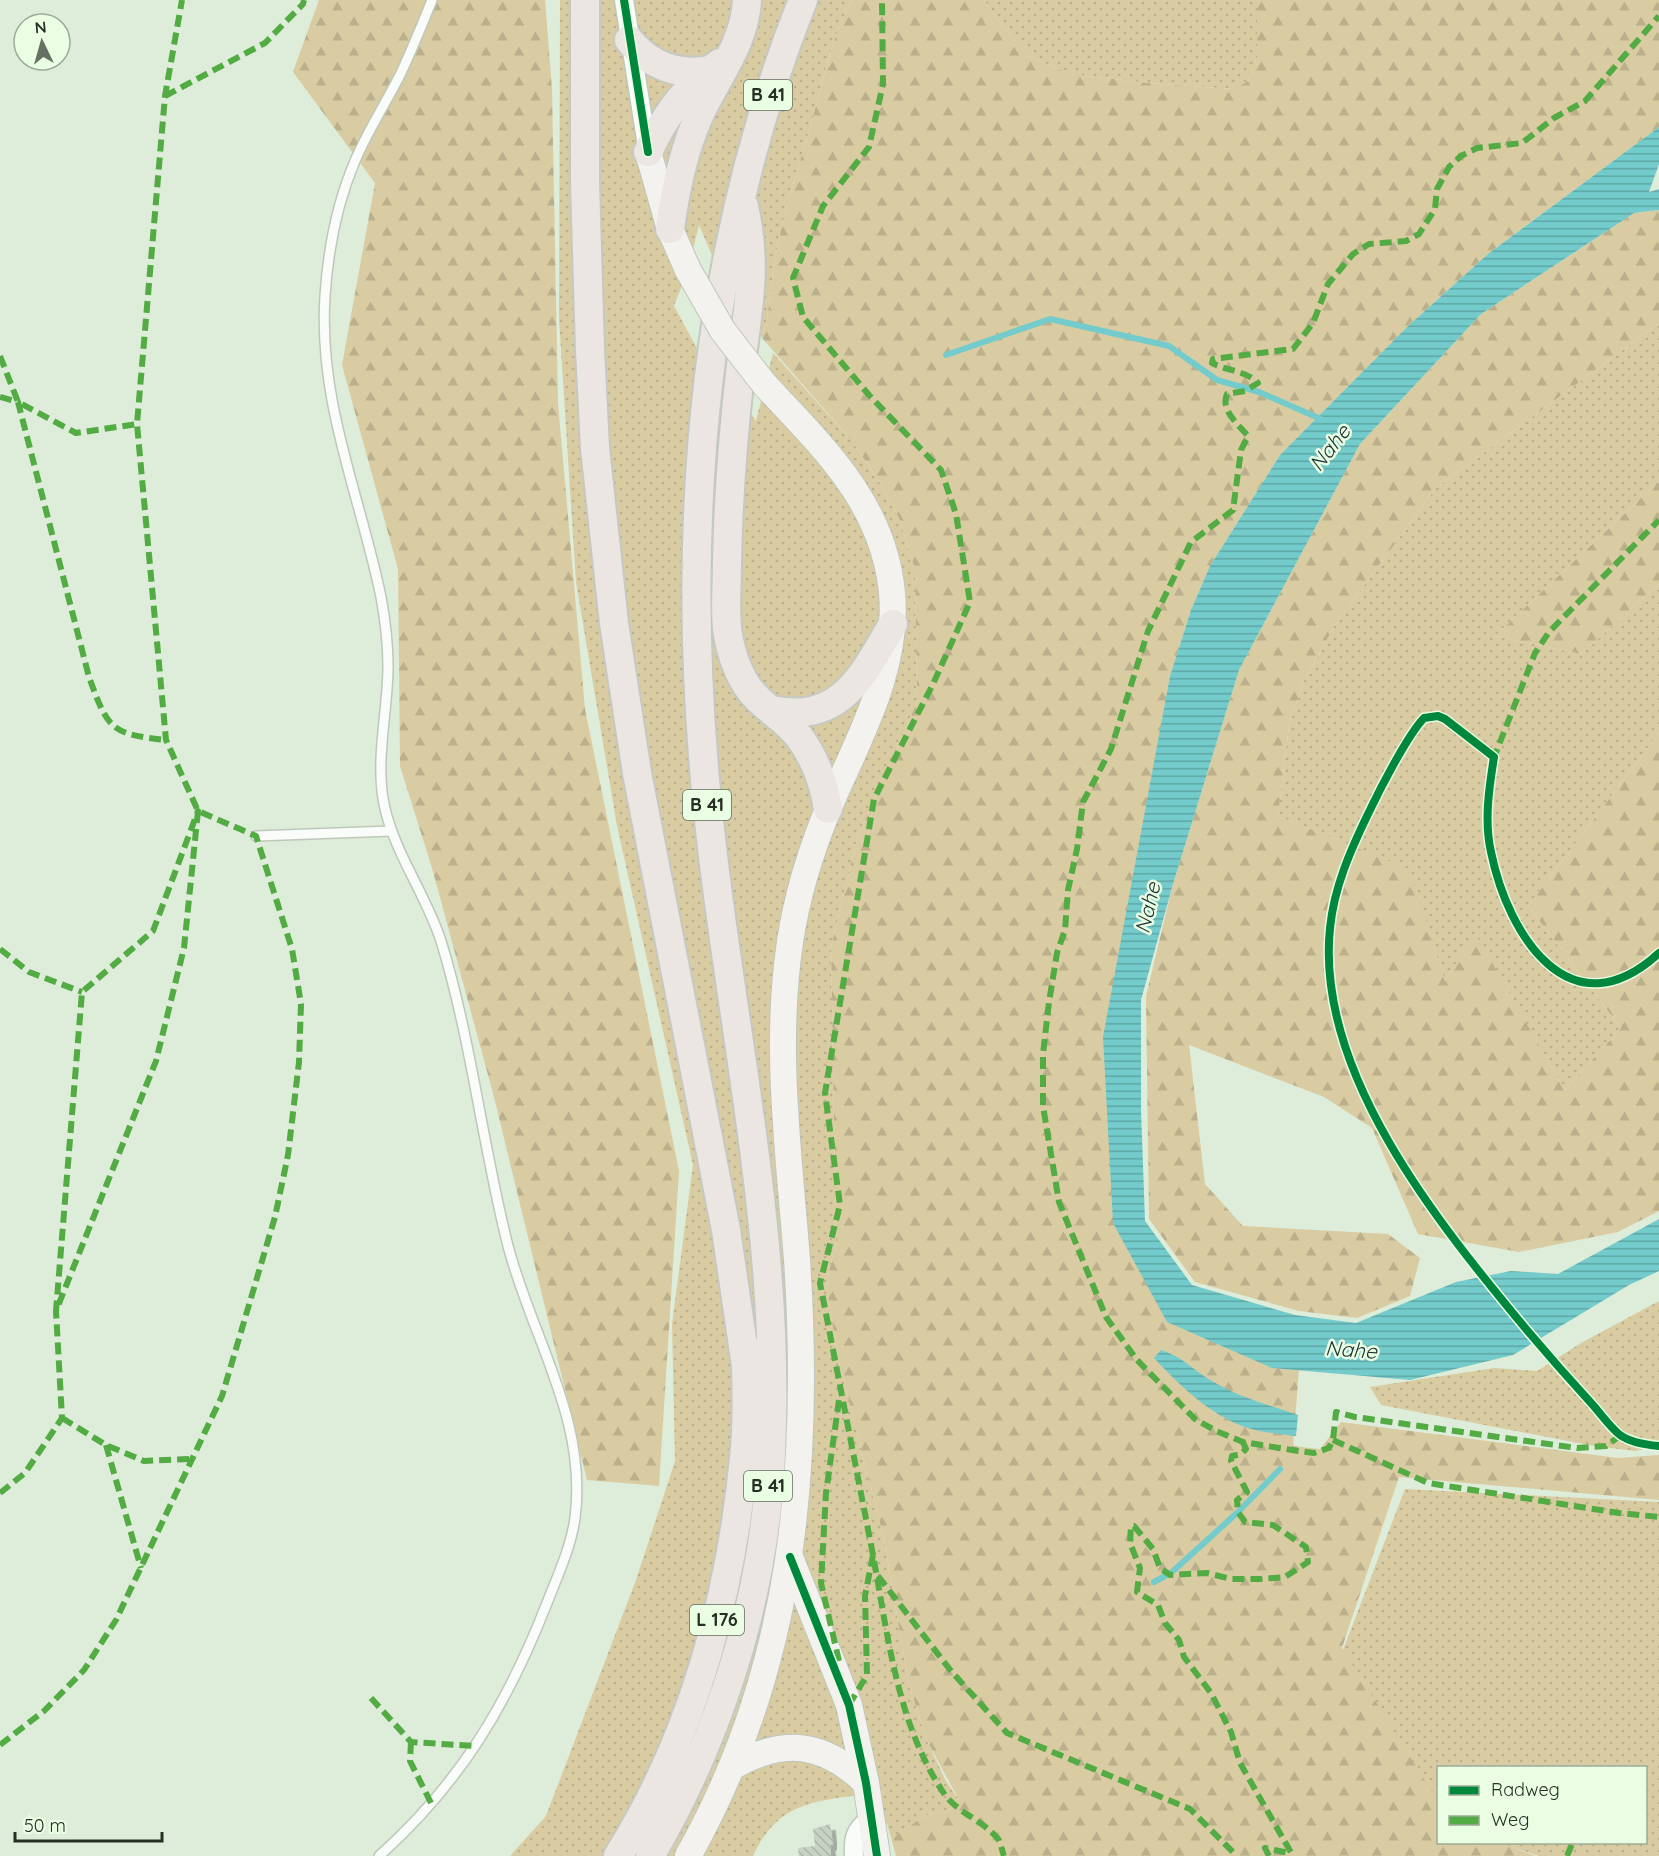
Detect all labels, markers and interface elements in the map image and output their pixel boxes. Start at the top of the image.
north arrow [12,12,72,72]
text: N [34,17,47,38]
road number: B 41 [744,80,792,110]
water label: Nahe [1303,418,1356,476]
road number: B 41 [683,790,731,820]
water label: Nahe [1129,879,1166,936]
water label: Nahe [1324,1334,1379,1364]
road number: B 41 [744,1471,792,1501]
road number: L 176 [690,1605,744,1635]
legend [1437,1766,1647,1844]
text: Radweg [1491,1778,1560,1801]
scale bar [15,1805,162,1843]
text: Weg [1491,1808,1529,1831]
text: 50 m [24,1814,66,1837]

